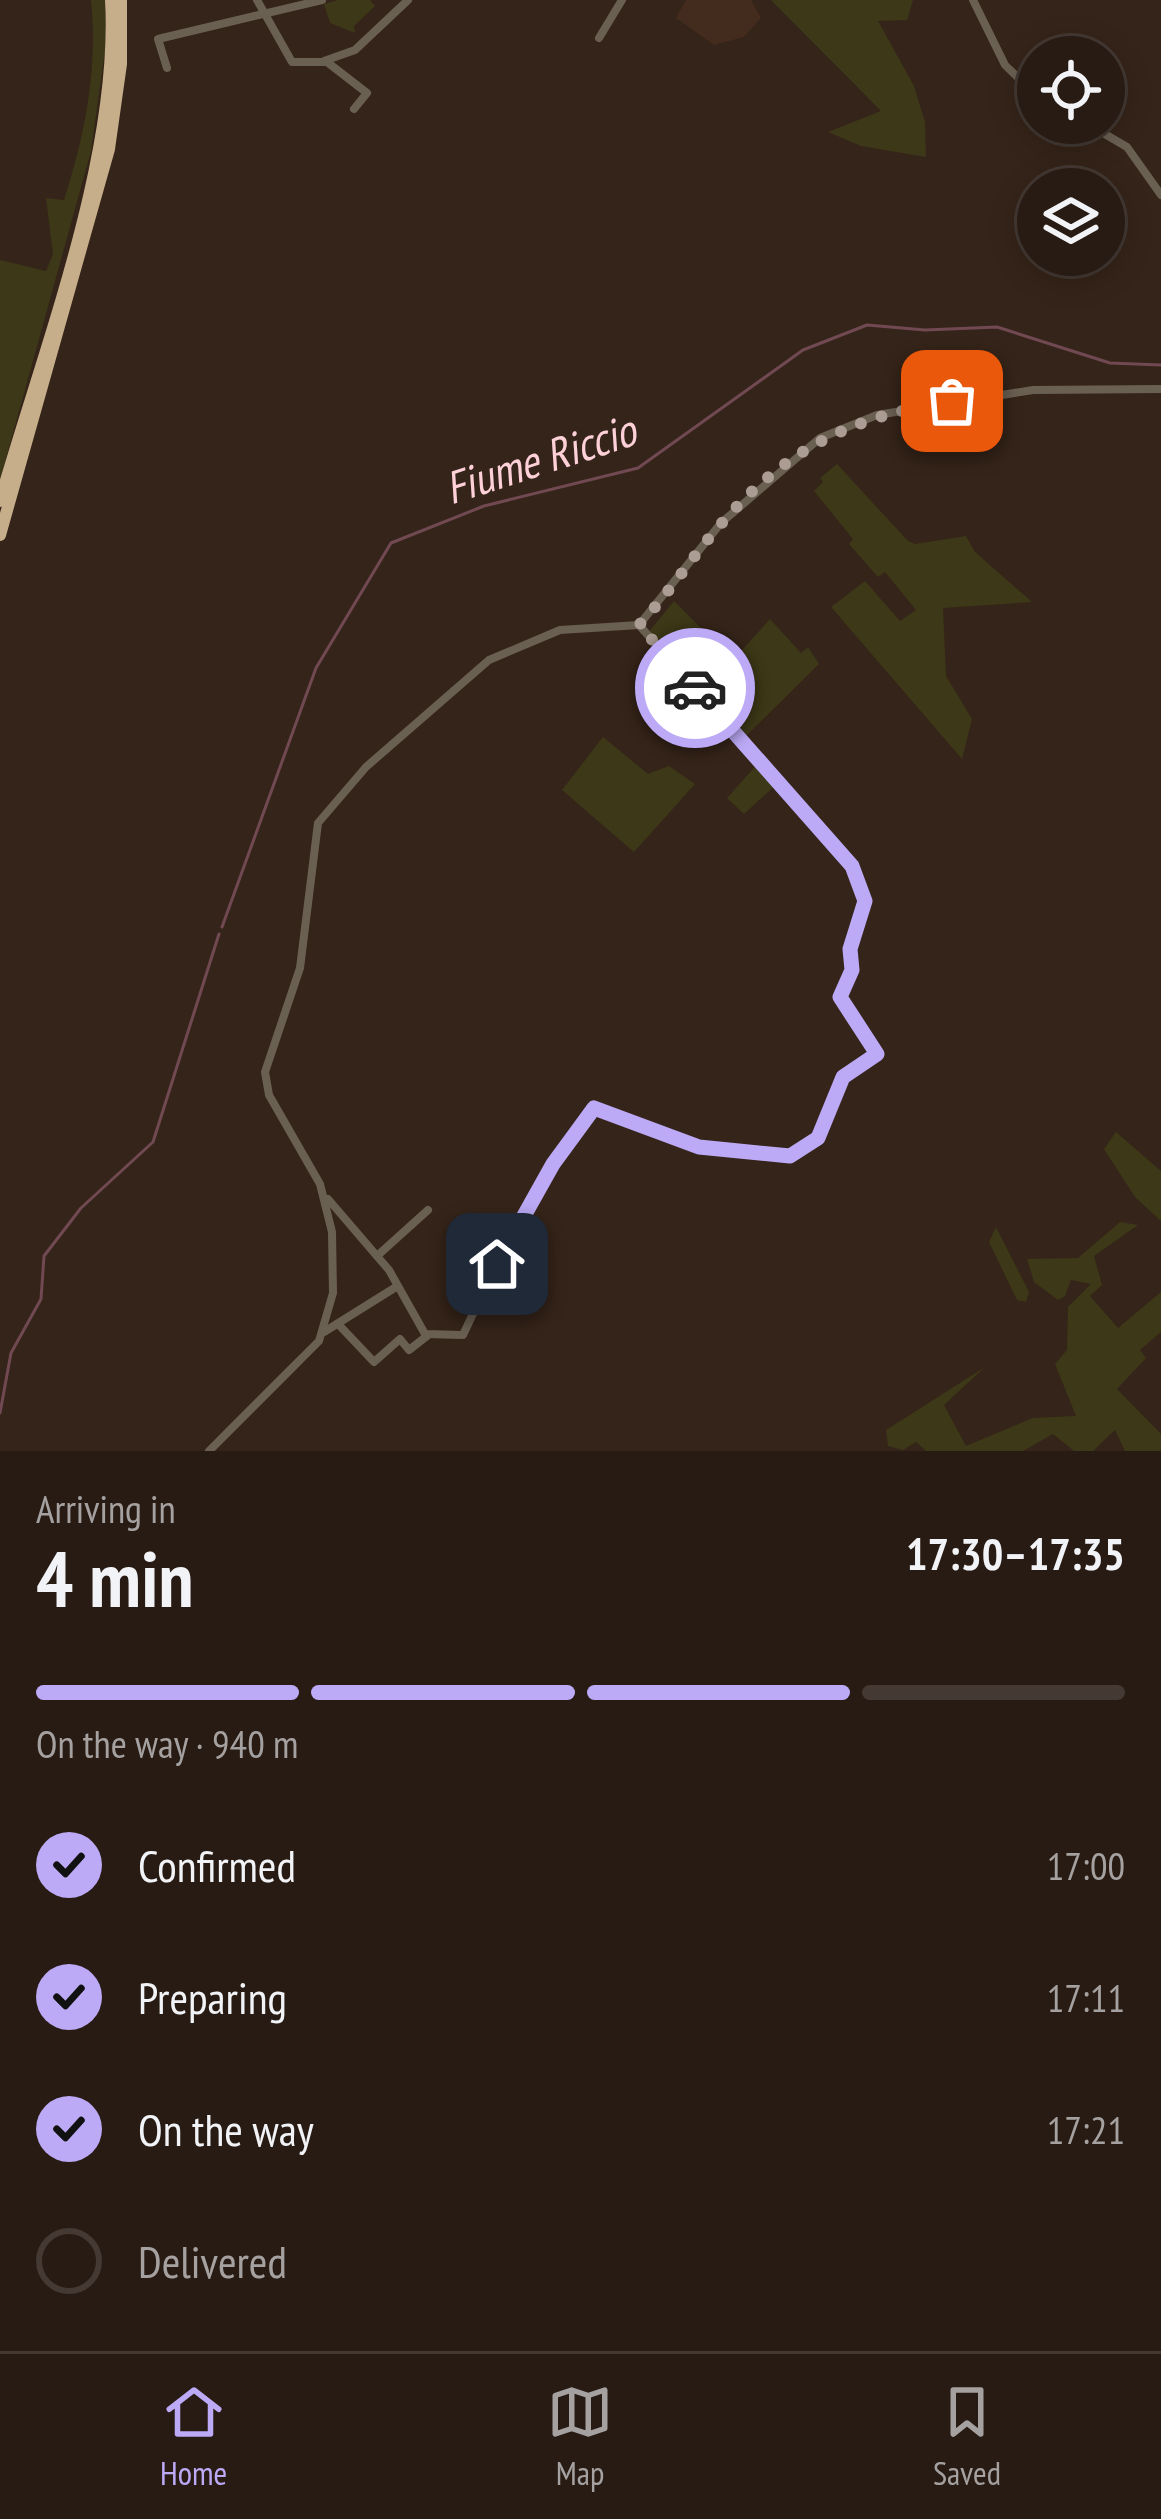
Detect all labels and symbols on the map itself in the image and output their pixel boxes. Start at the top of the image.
pin [901,350,1003,452]
water label: Fiume Riccio [437,399,646,516]
courier [635,628,755,748]
pin [446,1213,548,1315]

